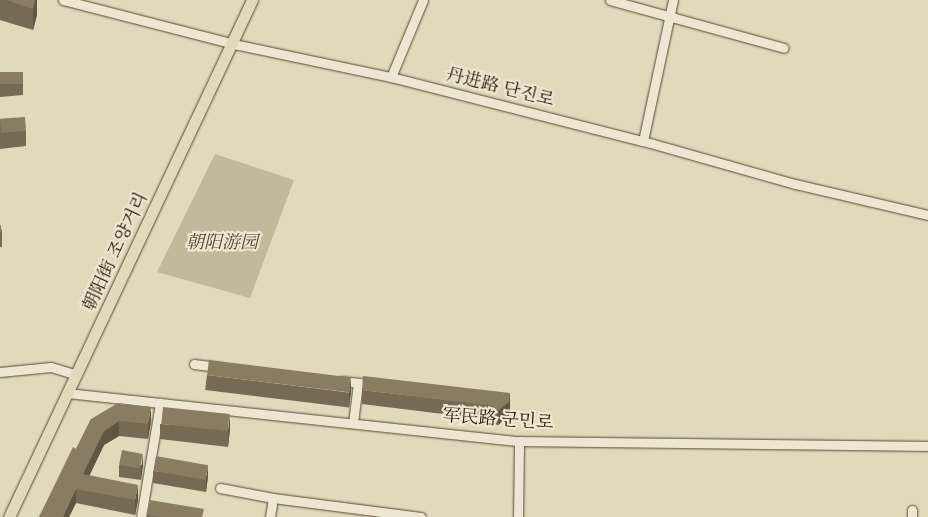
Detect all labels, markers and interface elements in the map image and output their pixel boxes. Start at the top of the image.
street label: 丹进路 단진로 [444,64,556,112]
street label: 朝阳街 조양거리 [79,189,153,315]
park label: 朝阳游园 [186,232,258,254]
street label: 军民路 군민로 [442,405,554,435]

